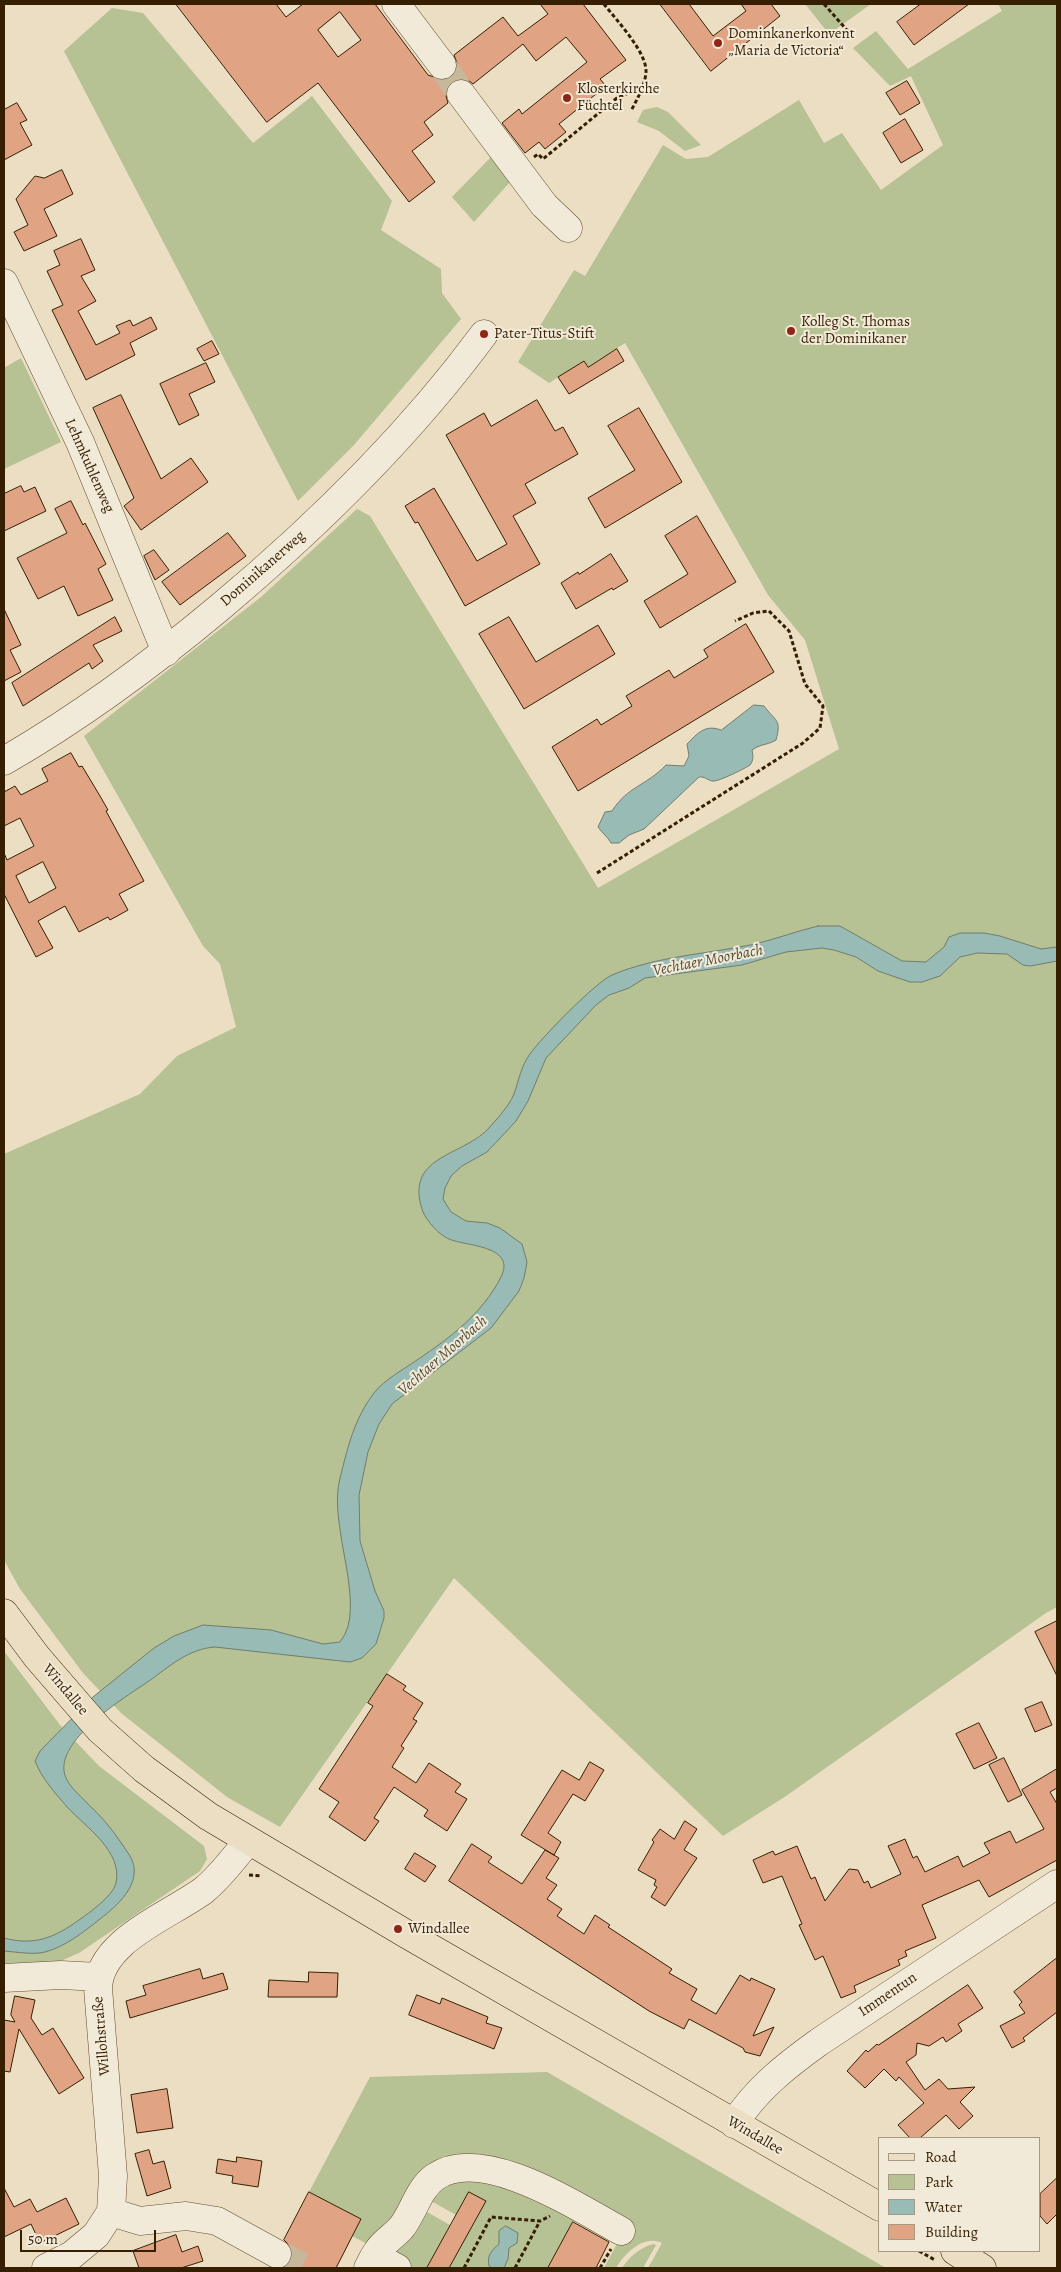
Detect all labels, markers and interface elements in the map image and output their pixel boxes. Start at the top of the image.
place label: Dominkanerkonvent „Maria de Victoria“ [728,25,855,60]
marker: Dominkanerkonvent „Maria de Victoria“ [712,37,724,49]
place label: Klosterkirche Füchtel [577,80,659,115]
marker: Klosterkirche Füchtel [561,92,573,104]
place label: Kolleg St. Thomas der Dominikaner [801,313,910,348]
place label: Pater-Titus-Stift [494,325,594,343]
marker: Kolleg St. Thomas der Dominikaner [785,325,797,337]
marker: Pater-Titus-Stift [478,328,490,340]
street label: Lehmkuhlenweg [60,416,118,516]
street label: Dominikanerweg [217,527,309,611]
water label: Vechtaer Moorbach [651,941,765,981]
water label: Vechtaer Moorbach [394,1312,492,1400]
street label: Windallee [38,1661,92,1719]
place label: Windallee [408,1920,470,1938]
marker: Windallee [392,1923,404,1935]
street label: Immentun [855,1969,921,2021]
street label: Willohstraße [90,1996,114,2076]
street label: Windallee [724,2113,786,2159]
legend [878,2137,1041,2252]
text: Road [925,2147,956,2167]
text: Park [925,2172,953,2192]
text: Water [925,2197,962,2217]
scale bar [22,2220,159,2252]
text: Building [925,2222,978,2242]
text: 50 m [28,2229,58,2249]

